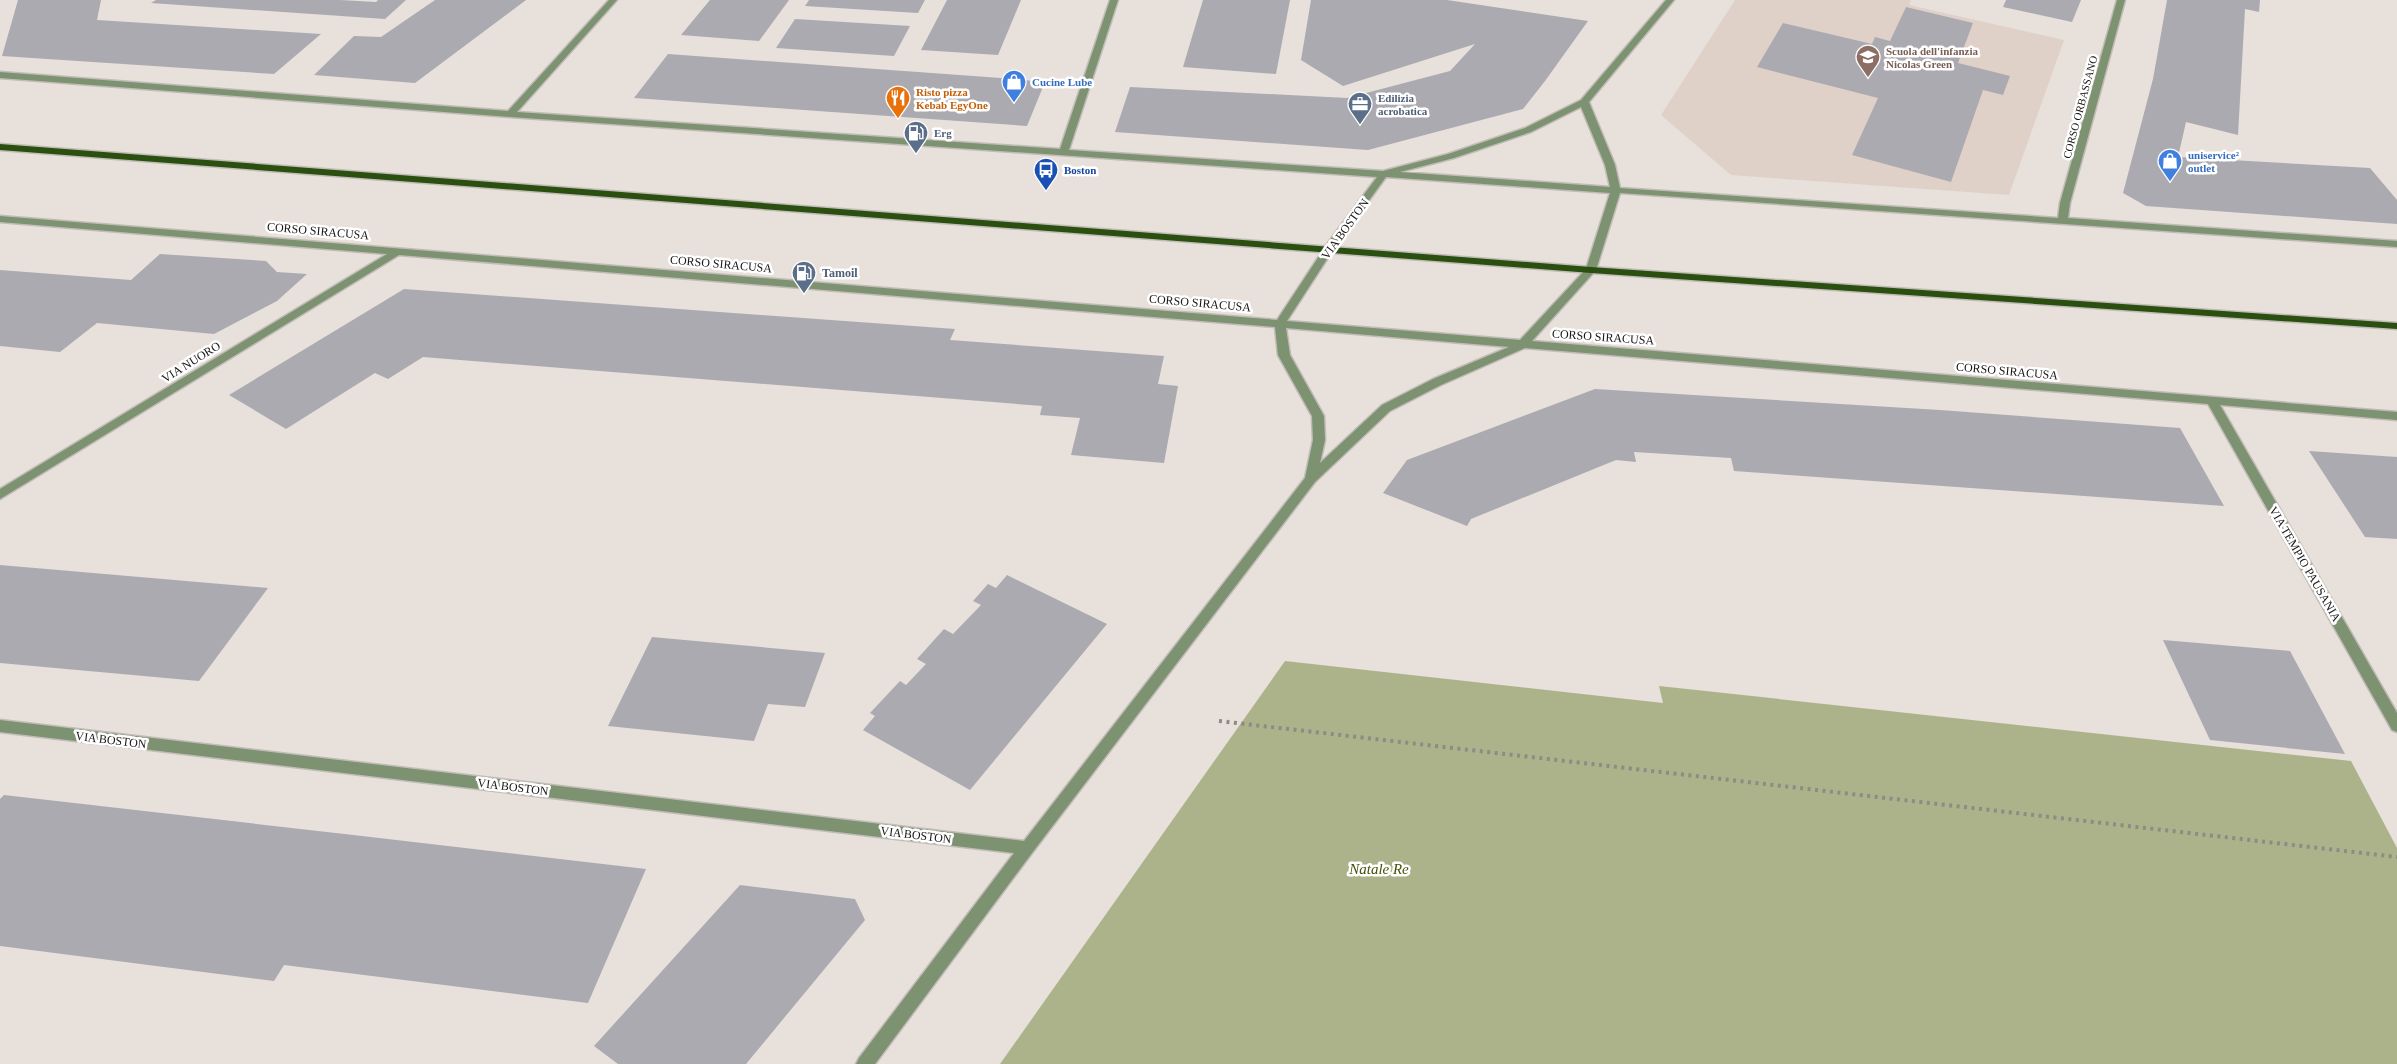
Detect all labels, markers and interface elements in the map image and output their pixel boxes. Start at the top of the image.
school or university icon: Scuola dell'infanzia Nicolas Green [1855,44,1881,78]
place label: Scuola dell'infanzia Nicolas Green [1886,45,1978,70]
street label: CORSO ORBASSANO [2060,54,2100,160]
shop icon: Cucine Lube [1001,69,1027,103]
place label: Cucine Lube [1032,76,1092,88]
restaurant icon: Risto pizza Kebab EgyOne [885,85,911,119]
place label: Risto pizza Kebab EgyOne [916,86,988,111]
office icon: Edilizia acrobatica [1347,91,1373,125]
place label: Edilizia acrobatica [1378,92,1428,117]
fuel station icon: Erg [903,120,929,154]
place label: Erg [934,127,952,139]
shop icon: uniservice² outlet [2157,148,2183,182]
place label: uniservice² outlet [2188,149,2240,174]
bus stop icon: Boston [1033,157,1059,191]
place label: Boston [1064,164,1096,176]
street label: VIA BOSTON [1318,196,1372,262]
street label: CORSO SIRACUSA [266,220,370,242]
street label: CORSO SIRACUSA [669,253,773,275]
fuel station icon: Tamoil [791,260,817,294]
place label: Tamoil [822,266,858,280]
street label: CORSO SIRACUSA [1148,292,1252,314]
street label: CORSO SIRACUSA [1551,326,1655,348]
street label: VIA NUORO [159,338,223,386]
street label: CORSO SIRACUSA [1955,360,2059,382]
street label: VIA TEMPIO PAUSANIA [2266,504,2344,624]
street label: VIA BOSTON [75,729,148,751]
street label: VIA BOSTON [477,776,550,798]
street label: VIA BOSTON [880,824,953,846]
park label: Natale Re [1348,861,1409,877]

